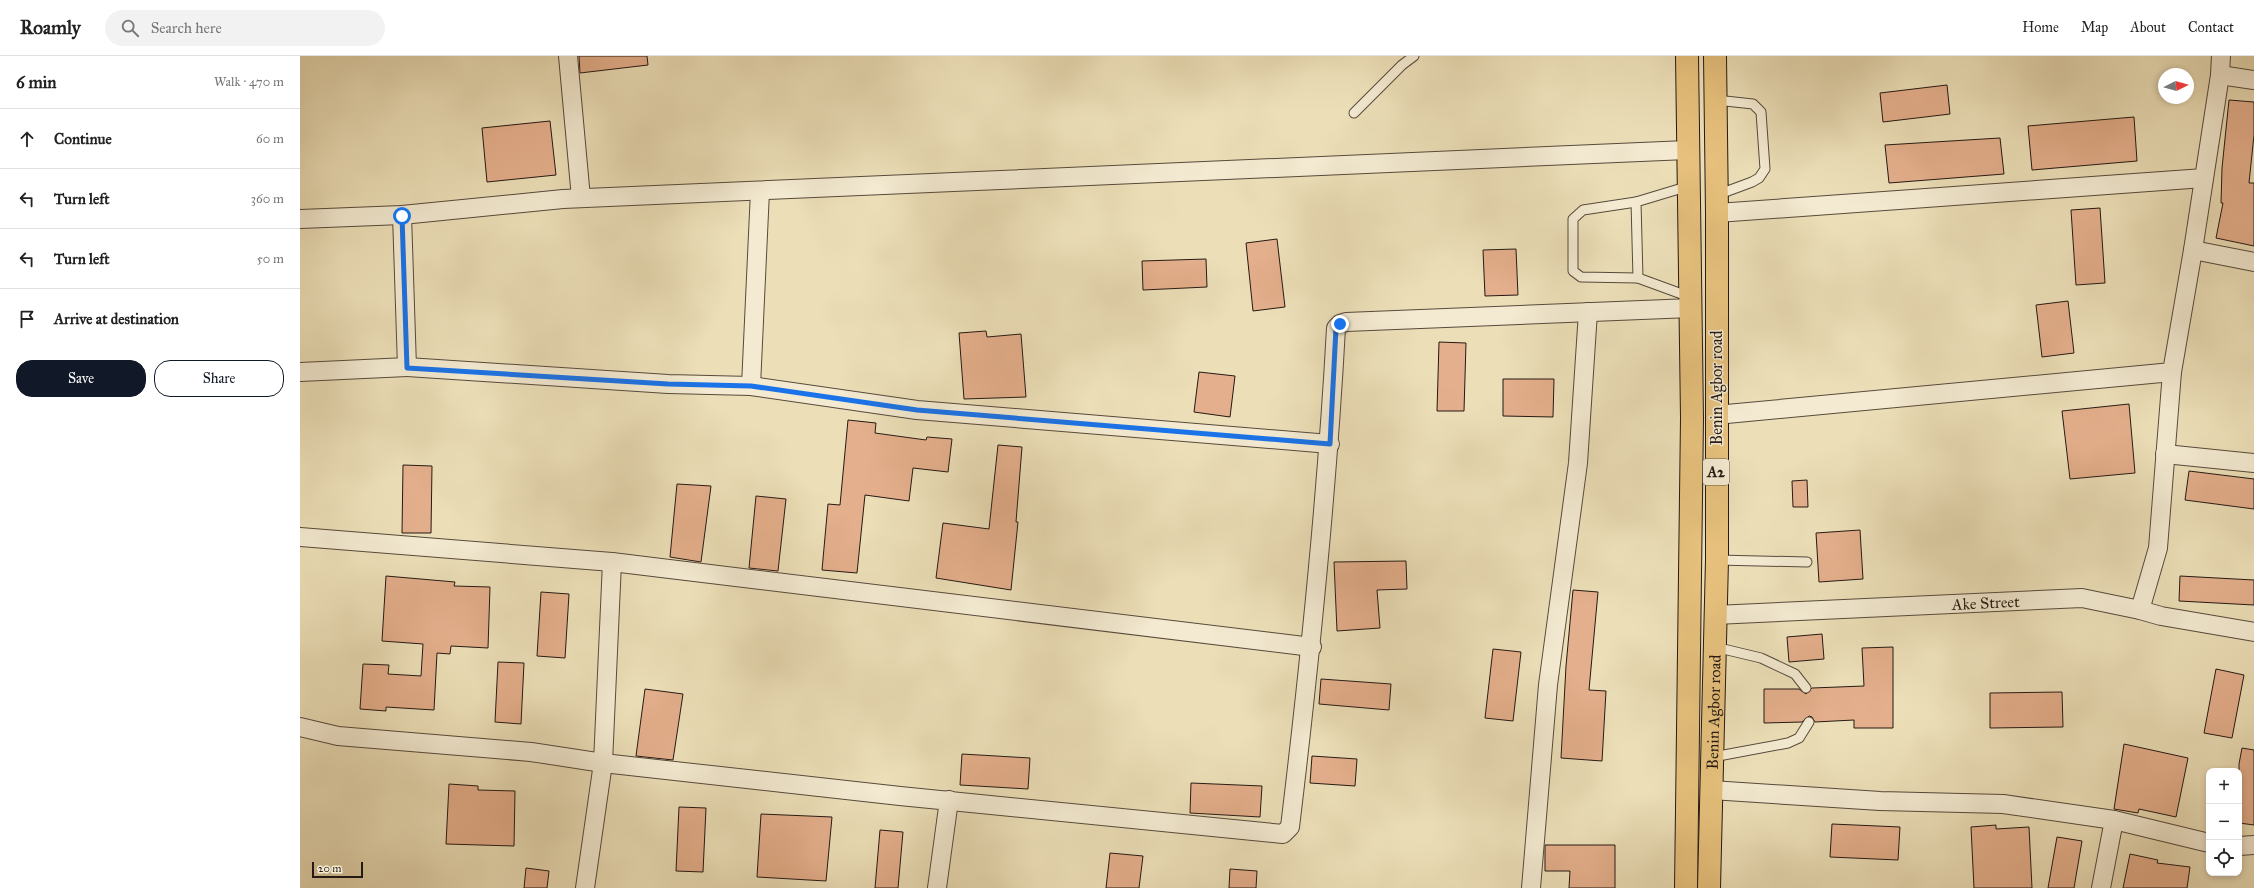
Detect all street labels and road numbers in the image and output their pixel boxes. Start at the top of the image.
street label: Benin Agbor road [1707,331,1727,445]
road number: A2 [1703,459,1729,485]
street label: Ake Street [1950,591,2020,614]
street label: Benin Agbor road [1702,654,1724,770]

